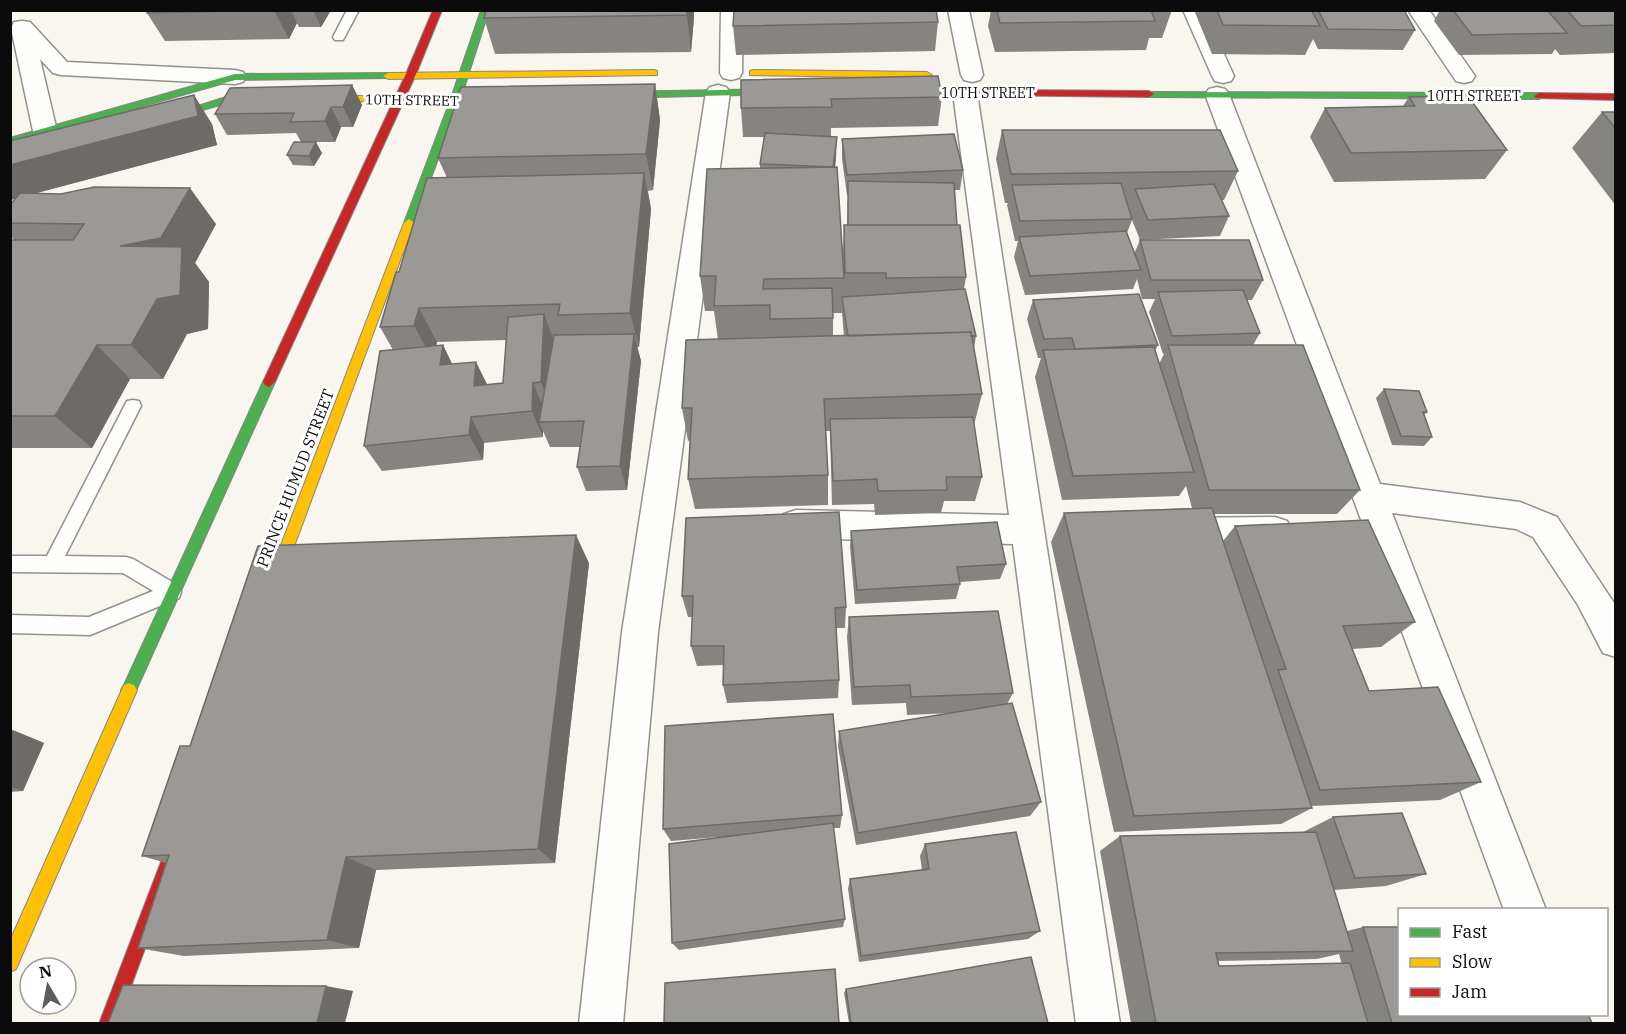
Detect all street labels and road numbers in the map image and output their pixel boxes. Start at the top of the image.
street label: 10TH STREET [941,84,1035,102]
street label: 10TH STREET [1427,87,1521,105]
street label: 10TH STREET [365,90,459,110]
street label: PRINCE HUMUD STREET [252,386,338,570]

